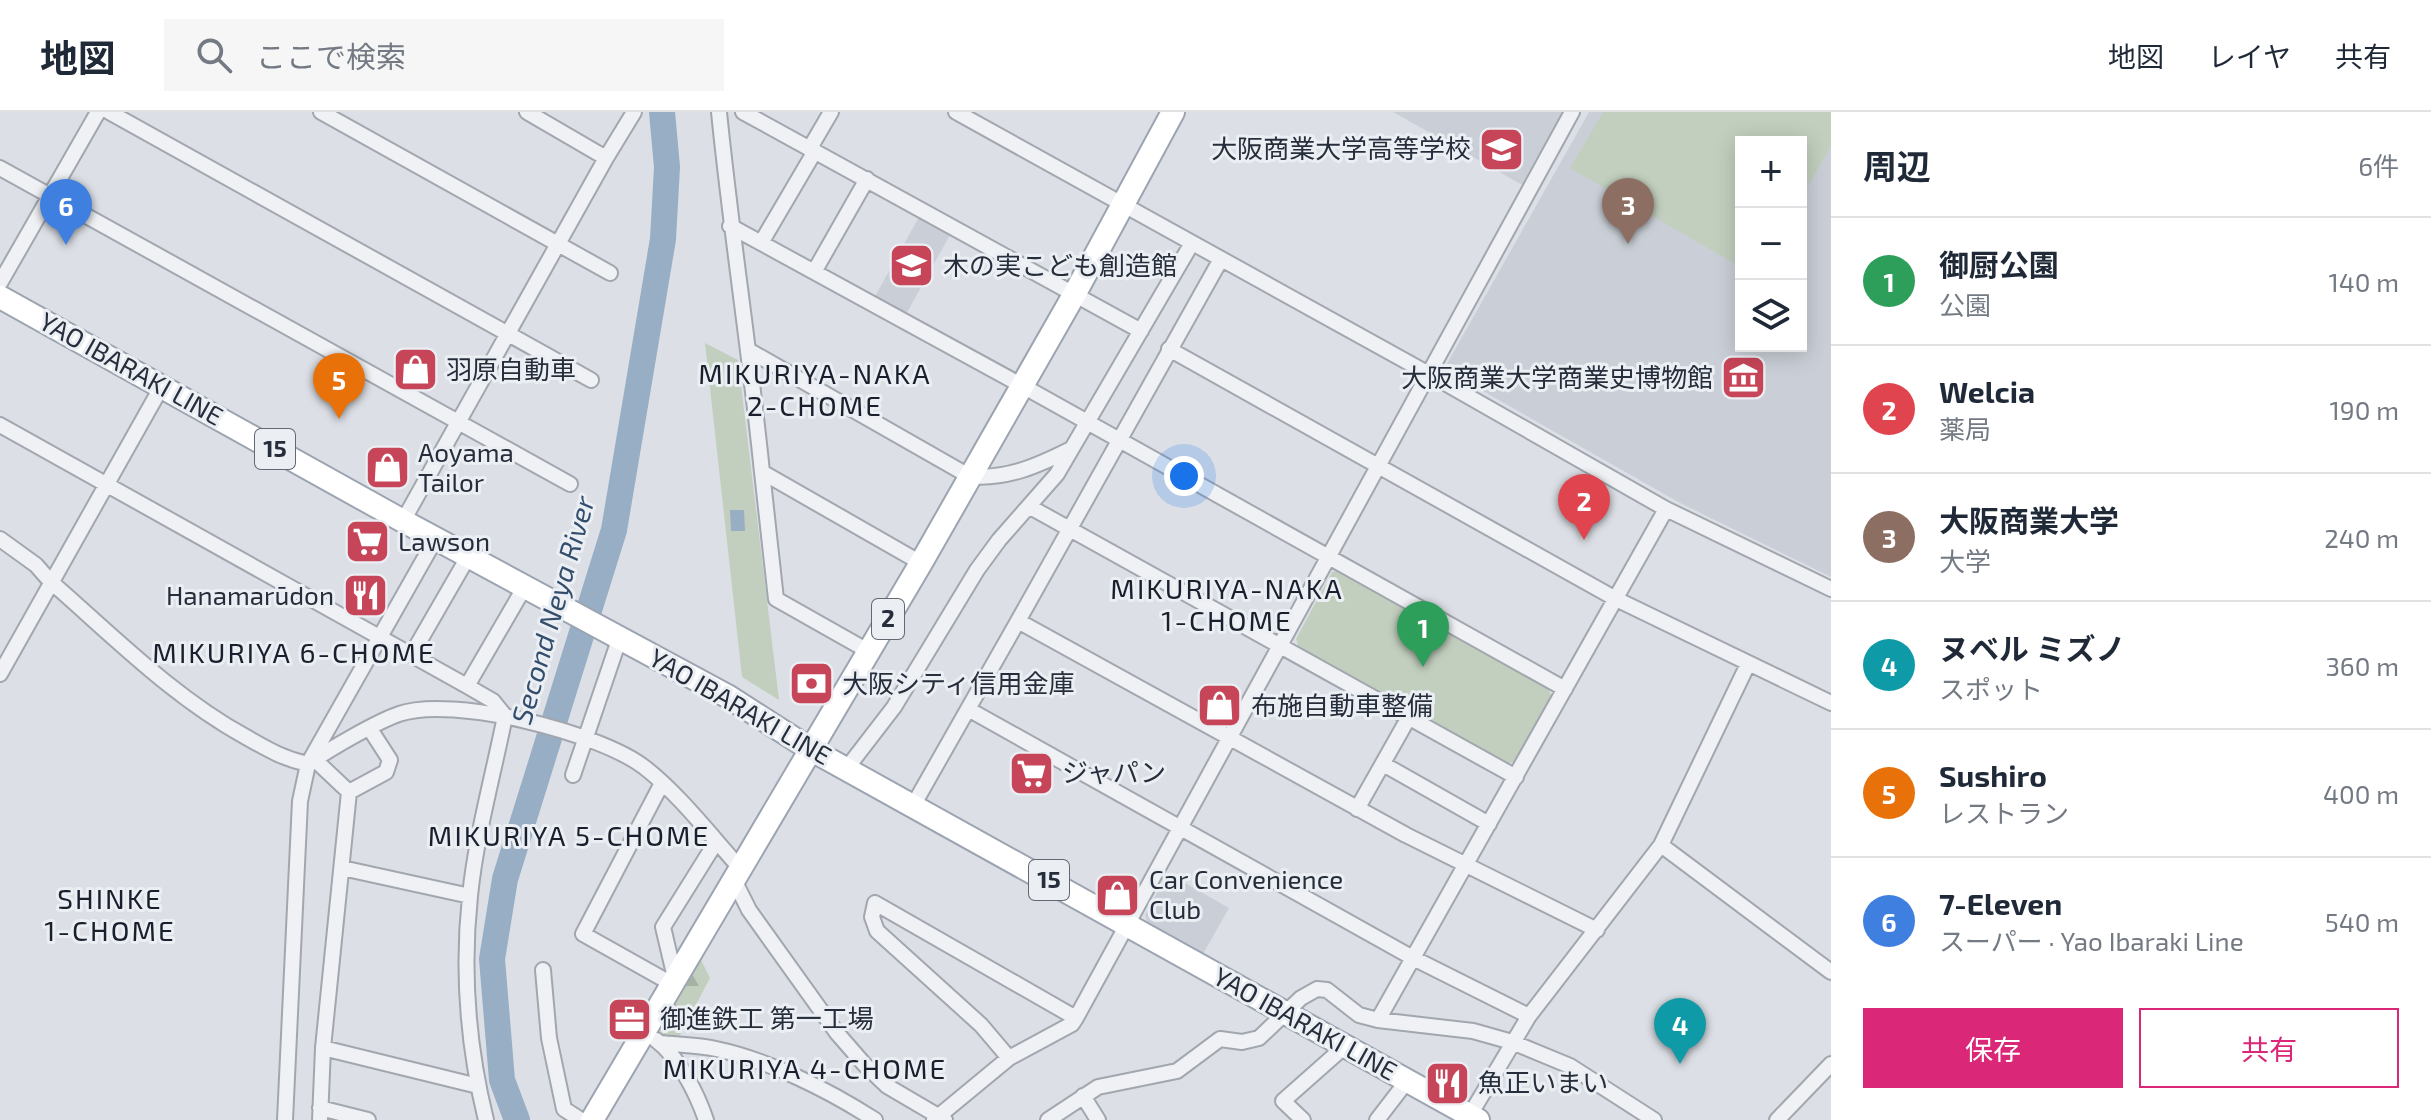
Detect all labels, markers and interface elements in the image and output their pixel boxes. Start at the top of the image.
search box [164,19,724,91]
icon: search [192,33,236,77]
text: 地図 [40,34,116,80]
text: ここで検索 [256,38,406,74]
text: 地図 [2108,39,2164,73]
text: レイヤ [2208,39,2291,73]
text: 共有 [2335,39,2391,73]
school or university icon: 大阪商業大学高等学校 [1478,125,1526,173]
place label: 大阪商業大学高等学校 [1211,132,1471,163]
map controls [1735,136,1807,352]
button: + [1735,136,1807,208]
text: 周辺 [1863,145,1931,186]
text: 6件 [2358,150,2399,181]
pin: 3 [1602,178,1654,244]
pin: 6 [40,179,92,245]
button: − [1735,208,1807,280]
school or university icon: 木の実こども創造館 [888,242,936,290]
text: 御厨公園 [1939,246,2059,282]
place label: 木の実こども創造館 [943,249,1177,280]
text: 1 [1883,266,1895,297]
text: 140 m [2328,266,2399,297]
button: layers [1735,280,1807,352]
text: 公園 [1939,289,1991,320]
street label: YAO IBARAKI LINE [35,304,229,431]
shop icon: 羽原自動車 [391,346,439,394]
pin: 5 [313,353,365,419]
place label: 羽原自動車 [446,353,576,384]
museum icon: 大阪商業大学商業史博物館 [1720,354,1768,402]
district label: MIKURIYA-NAKA 2-CHOME [698,356,932,422]
place label: 大阪商業大学商業史博物館 [1401,361,1713,392]
text: Welcia [1939,373,2035,409]
text: 2 [1881,394,1897,425]
text: 190 m [2330,394,2399,425]
text: 薬局 [1939,413,1991,444]
road number: 15 [255,429,295,469]
place label: Aoyama Tailor [418,436,514,497]
shop icon: Aoyama Tailor [363,444,411,492]
your location [1164,456,1204,496]
pin: 2 [1558,474,1610,540]
water label: Second Neya River [503,491,601,728]
text: 大阪商業大学 [1939,502,2119,538]
supermarket icon: Lawson [343,518,391,566]
text: 3 [1882,522,1896,553]
text: 240 m [2324,522,2399,553]
place label: Lawson [398,525,490,556]
text: 大学 [1939,545,1991,576]
district label: MIKURIYA-NAKA 1-CHOME [1110,571,1344,637]
restaurant icon: Hanamarūdon [341,572,389,620]
place label: Hanamarūdon [166,579,334,610]
road number: 2 [872,599,904,639]
pin: 1 [1397,601,1449,667]
text: ヌベル ミズノ [1939,630,2125,666]
district label: MIKURIYA 6-CHOME [152,635,436,669]
street label: YAO IBARAKI LINE [644,641,837,770]
text: 4 [1881,650,1897,681]
text: 360 m [2325,650,2399,681]
bank icon: 大阪シティ信用金庫 [787,660,835,708]
place label: 大阪シティ信用金庫 [842,667,1074,698]
text: スポット [1939,673,2043,704]
shop icon: 布施自動車整備 [1196,682,1244,730]
place label: 布施自動車整備 [1251,689,1433,720]
supermarket icon: ジャパン [1007,749,1055,797]
place label: ジャパン [1062,756,1166,787]
text: Sushiro [1939,757,2047,793]
text: 5 [1882,778,1896,809]
text: 400 m [2323,778,2399,809]
text: レストラン [1939,797,2069,828]
district label: MIKURIYA 5-CHOME [428,818,710,852]
road number: 15 [1029,860,1069,900]
place label: Car Convenience Club [1149,863,1343,924]
shop icon: Car Convenience Club [1094,871,1142,919]
district label: SHINKE 1-CHOME [44,881,176,947]
text: 7-Eleven [1939,885,2062,921]
text: 6 [1881,906,1897,937]
text: 540 m [2325,906,2399,937]
text: スーパー · Yao Ibaraki Line [1939,925,2244,956]
street label: YAO IBARAKI LINE [1209,959,1403,1086]
office icon: 御進鉄工 第一工場 [605,995,653,1043]
pin: 4 [1654,998,1706,1064]
place label: 御進鉄工 第一工場 [660,1002,874,1033]
button: 保存 [1863,1008,2123,1088]
button: 共有 [2139,1008,2399,1088]
district label: MIKURIYA 4-CHOME [663,1051,947,1085]
restaurant icon: 魚正いまい [1423,1059,1471,1107]
place label: 魚正いまい [1478,1066,1608,1097]

